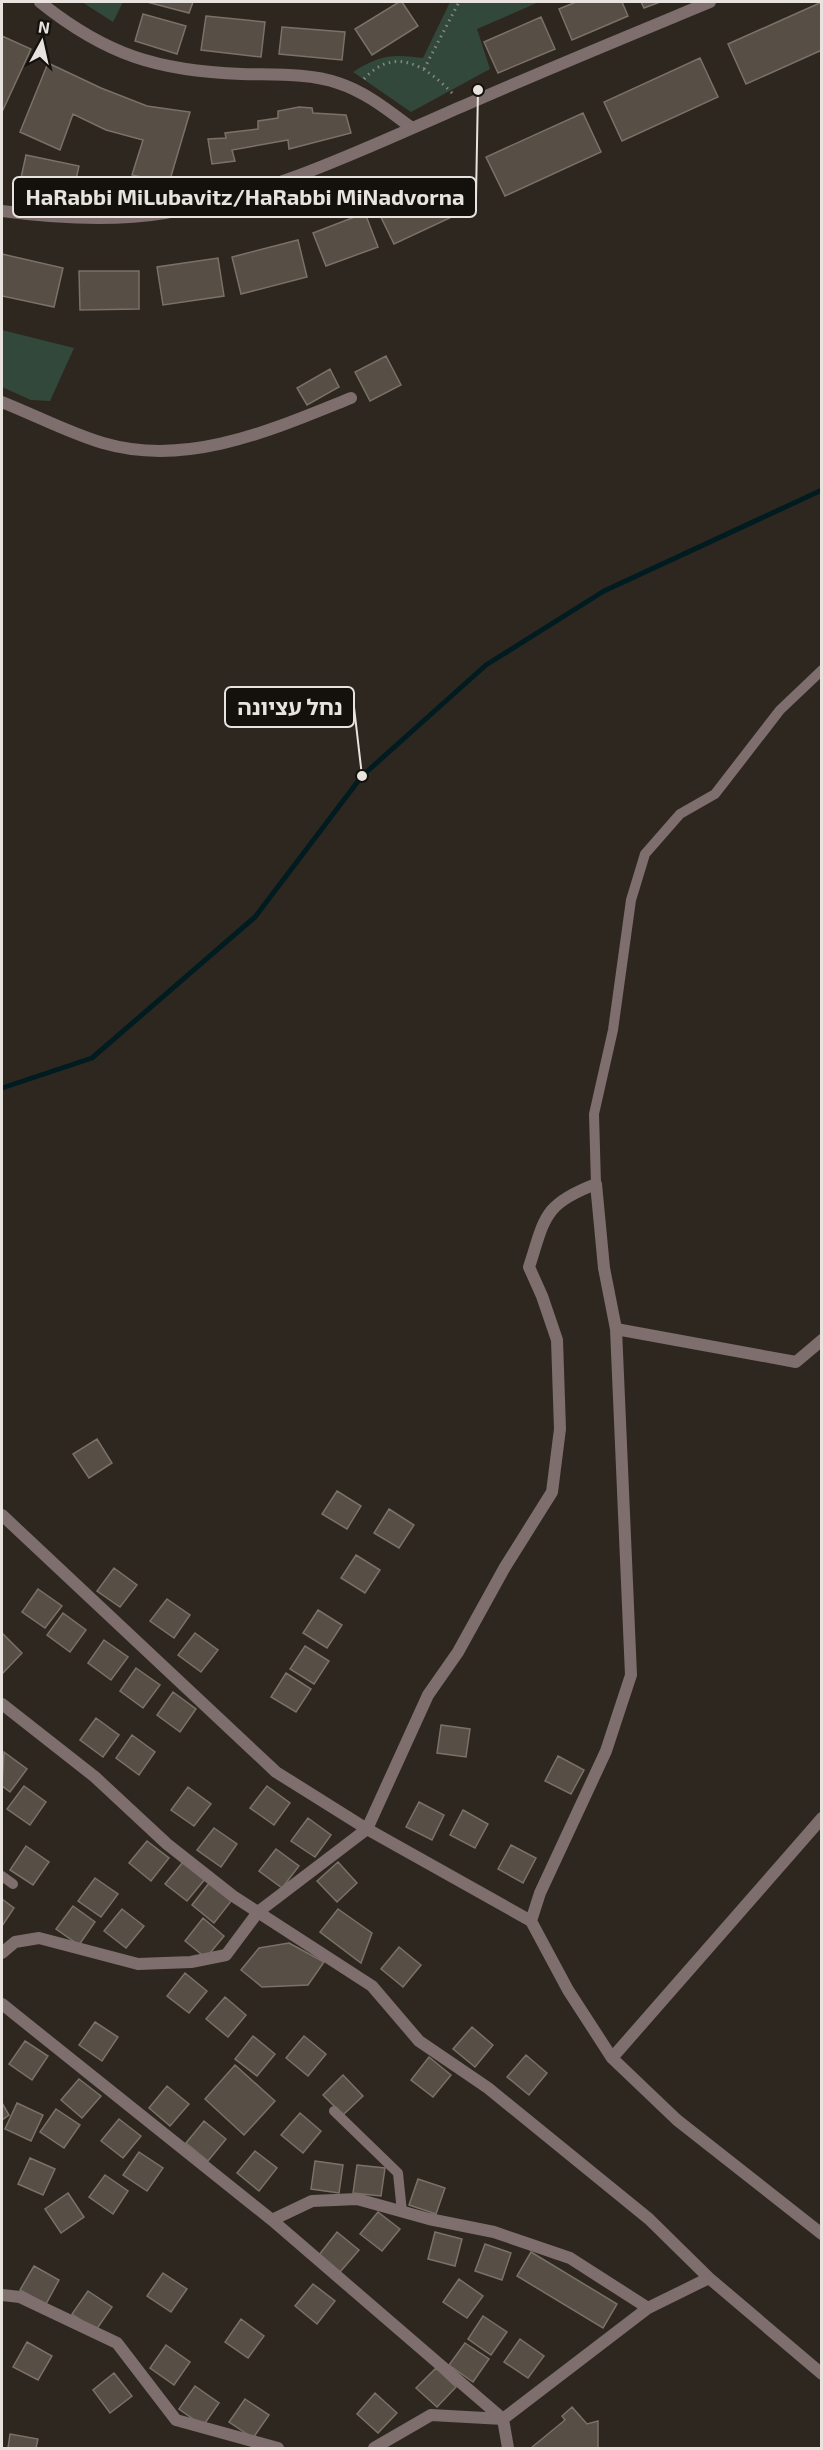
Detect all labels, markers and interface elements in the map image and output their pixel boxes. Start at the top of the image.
north arrow [12,12,72,72]
text: N [37,16,51,37]
callout: HaRabbi MiLubavitz/HaRabbi MiNadvorna [13,177,476,217]
text: HaRabbi MiLubavitz/HaRabbi MiNadvorna [26,183,464,209]
callout: נחל עציונה [225,687,354,727]
text: נחל עציונה [237,693,343,719]

